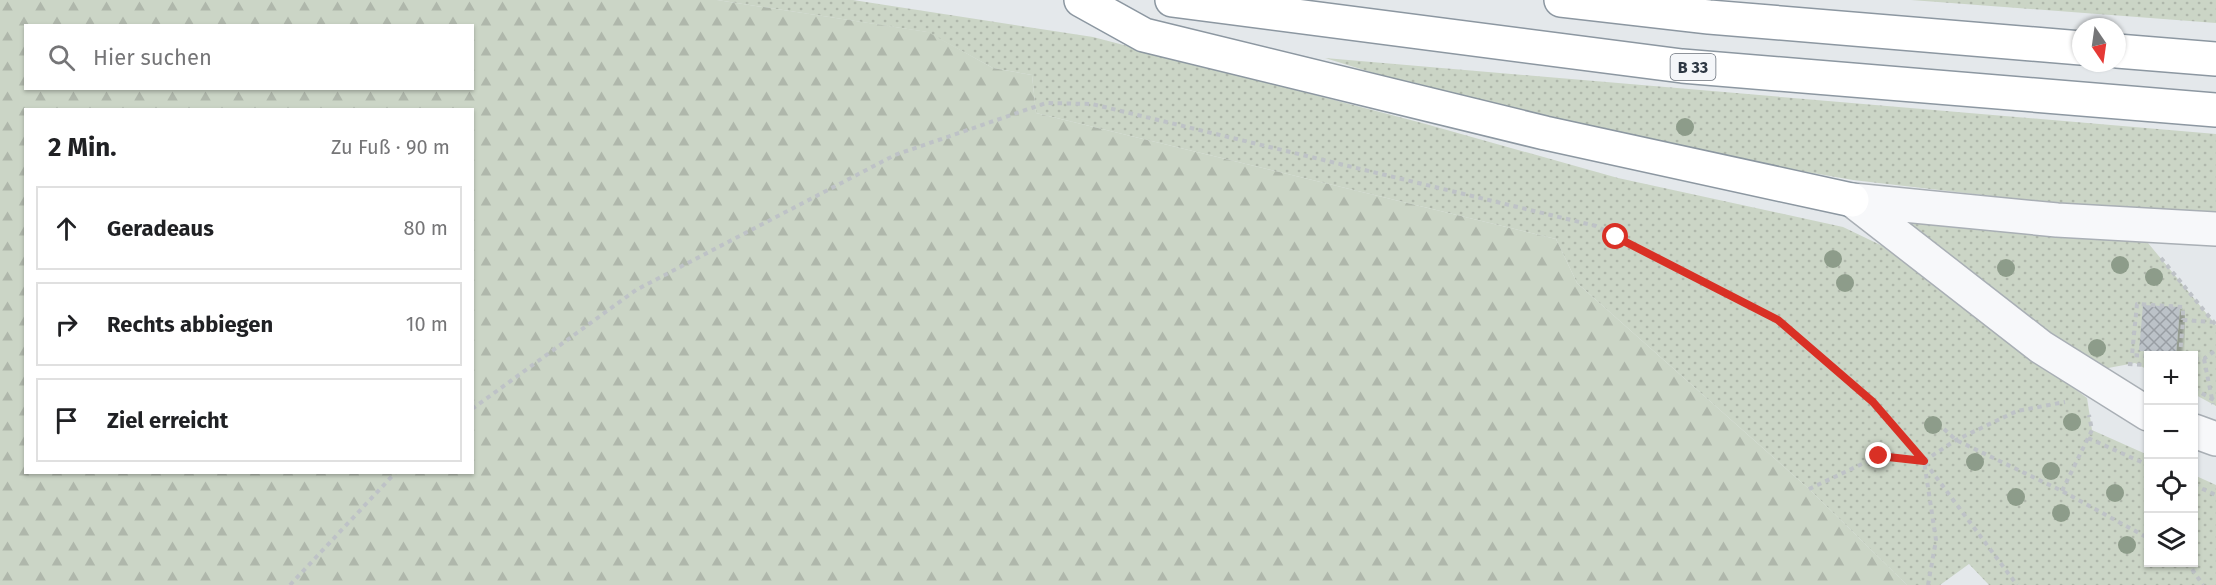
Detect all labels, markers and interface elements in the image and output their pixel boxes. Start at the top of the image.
north arrow [2072,18,2126,72]
search box [24,24,474,90]
icon: search [45,41,78,74]
text: Hier suchen [93,44,212,71]
road number: B 33 [1670,54,1716,80]
text: 2 Min. [48,132,117,163]
text: Zu Fuß · 90 m [331,135,450,159]
icon: ahead [50,212,83,245]
text: Geradeaus [107,215,214,242]
text: 80 m [403,216,448,240]
route start [1602,223,1628,249]
icon: right [50,308,83,341]
text: Rechts abbiegen [107,311,273,338]
text: 10 m [406,312,448,336]
map controls [2144,351,2198,567]
button: + [2144,351,2198,405]
icon: arrive [50,404,83,437]
button: − [2144,405,2198,459]
text: Ziel erreicht [107,407,228,434]
route end [1865,442,1891,468]
button: locate [2144,459,2198,513]
button: layers [2144,513,2198,567]

